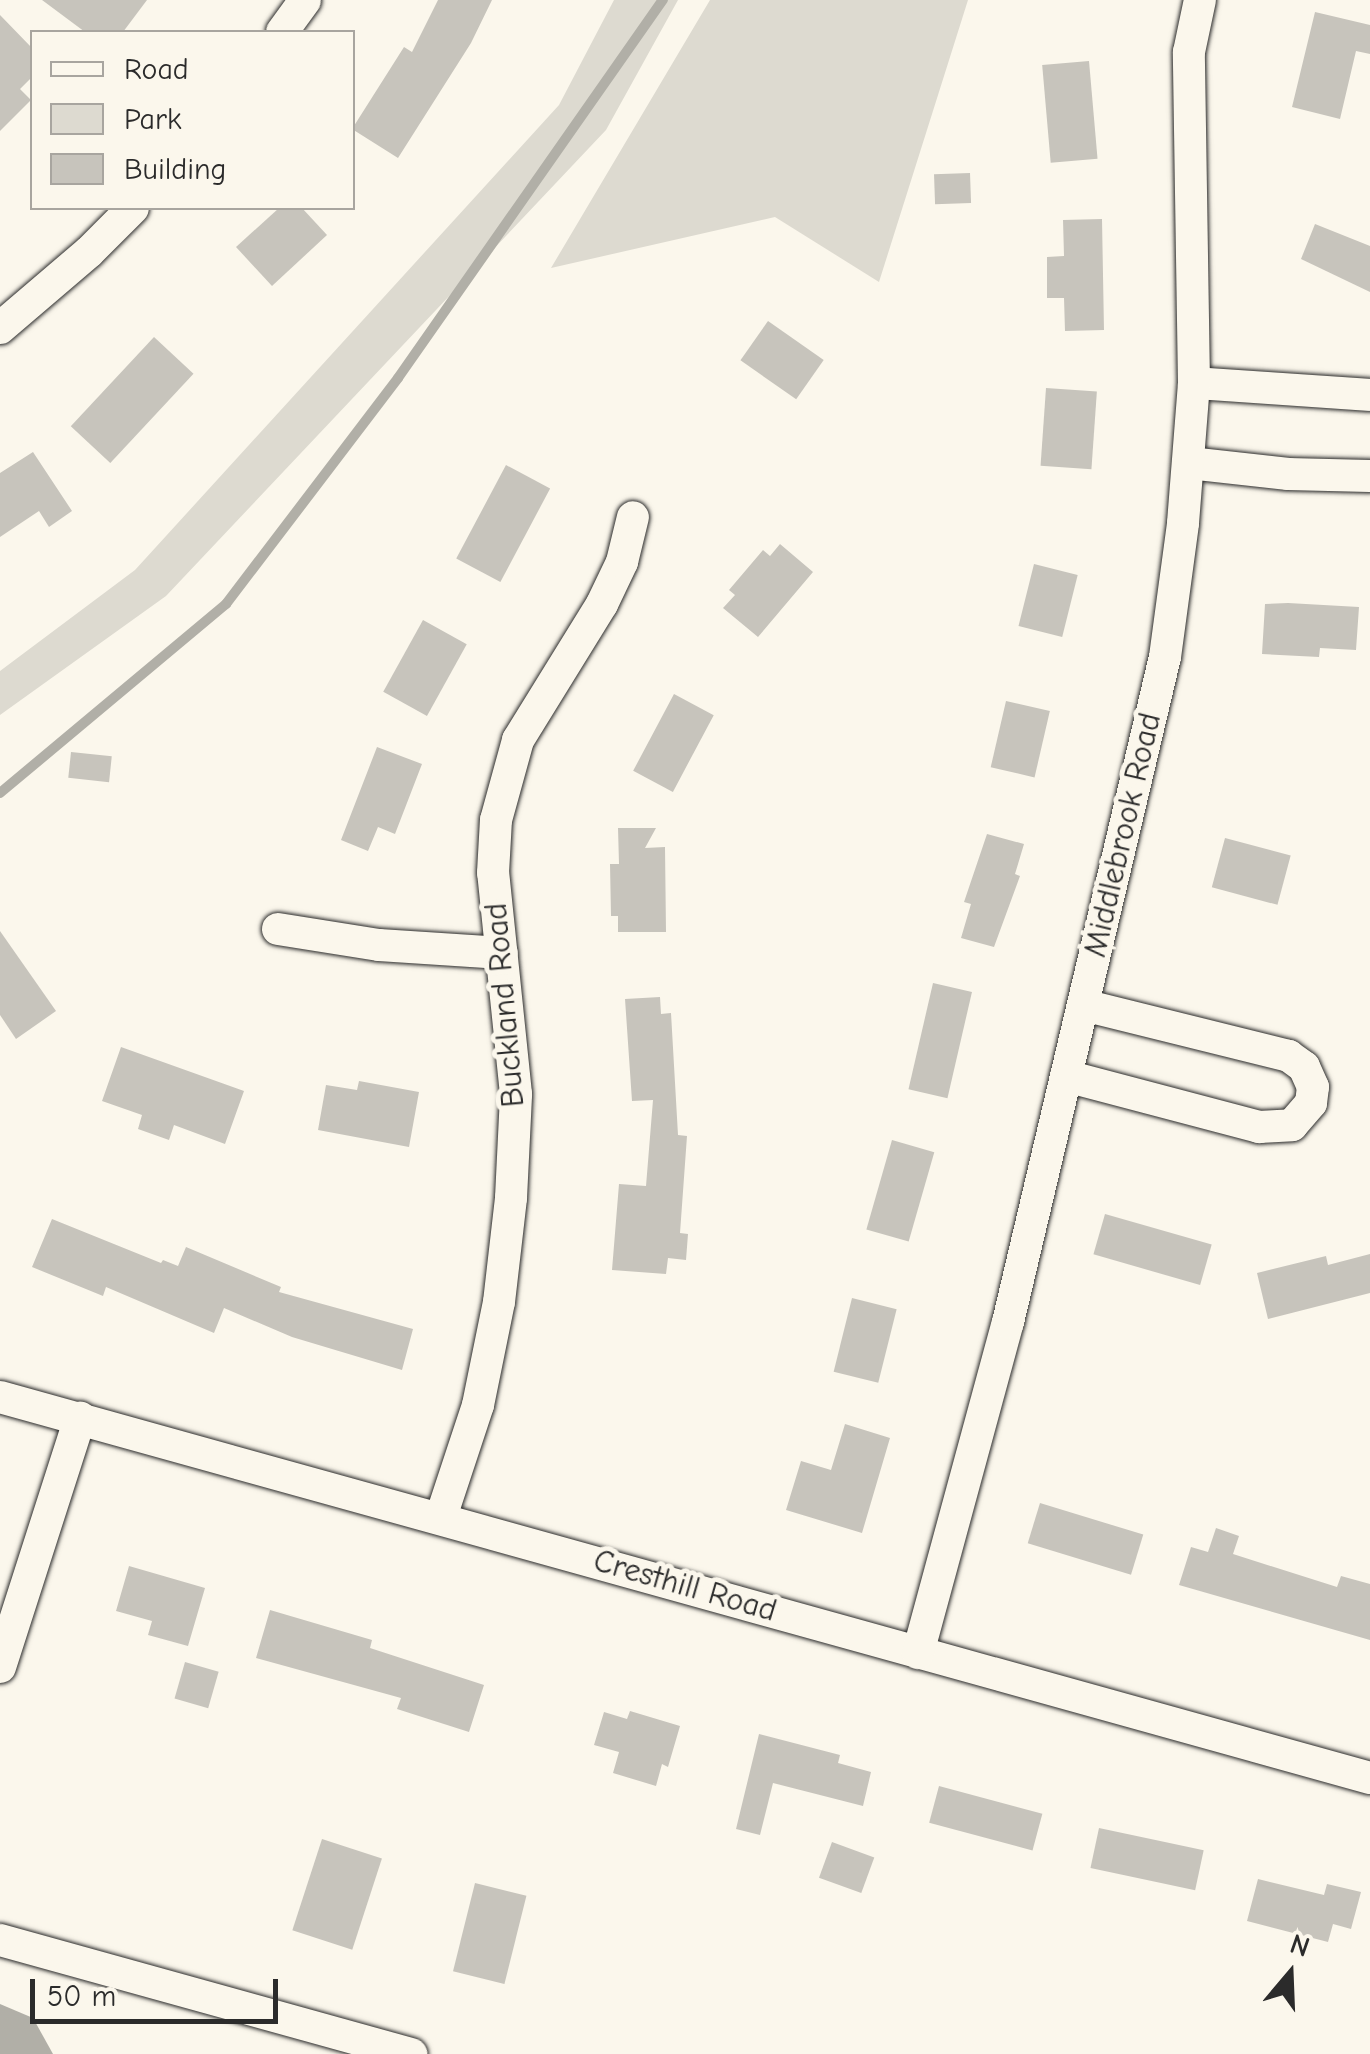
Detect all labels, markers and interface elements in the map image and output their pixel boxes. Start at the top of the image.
legend [30,30,355,210]
text: Road [124,52,189,87]
text: Park [124,102,181,137]
text: Building [124,152,227,187]
street label: Middlebrook Road [1076,709,1170,961]
street label: Buckland Road [477,901,533,1109]
street label: Cresthill Road [589,1542,781,1630]
north arrow [1240,1924,1340,2024]
text: N [1286,1928,1314,1964]
scale bar [35,1959,282,2021]
text: 50 m [47,1979,116,2014]

